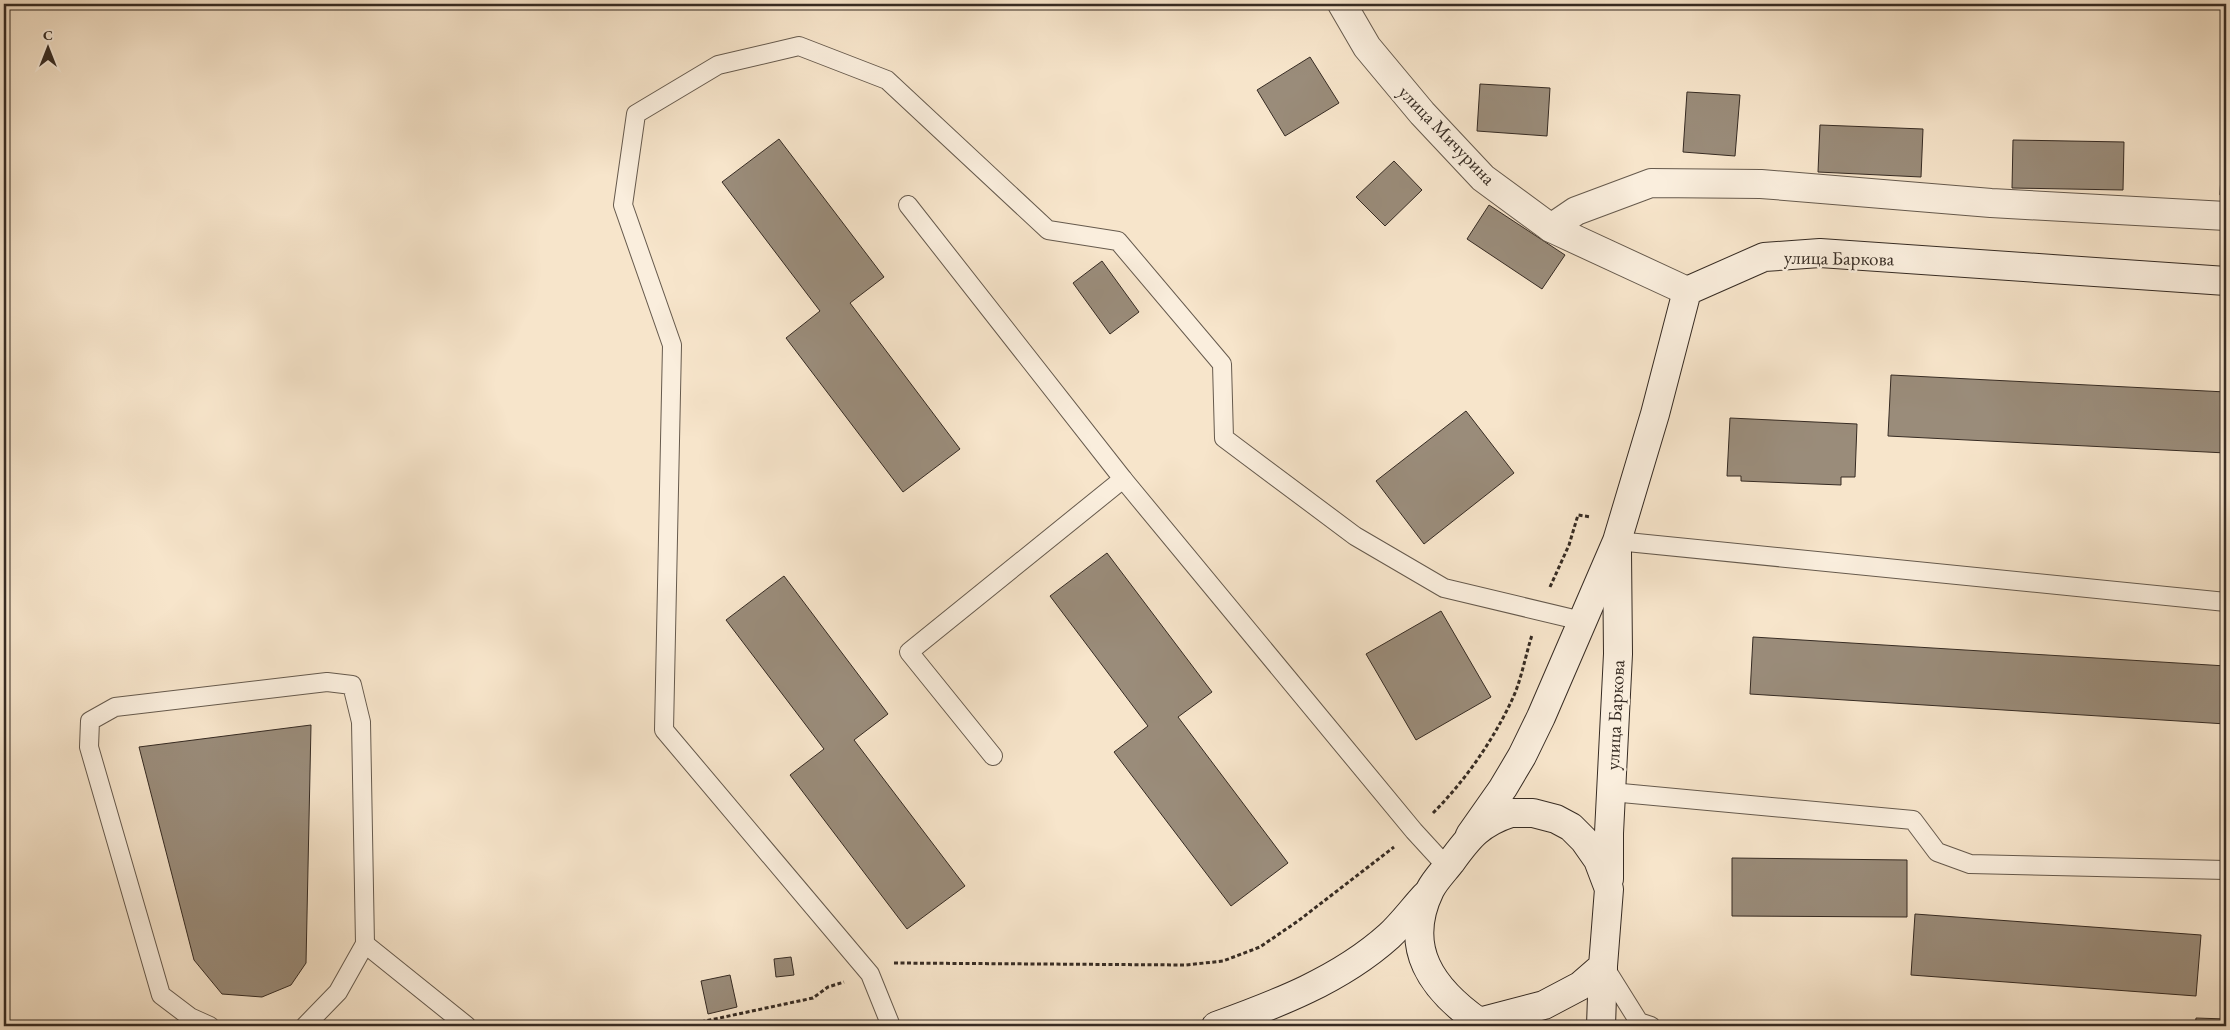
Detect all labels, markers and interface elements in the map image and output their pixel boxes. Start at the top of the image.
north arrow [22,22,72,72]
text: С [43,26,53,44]
street label: улица Мичурина [1393,80,1501,191]
street label: улица Баркова [1784,245,1895,271]
street label: улица Баркова [1600,659,1630,771]

